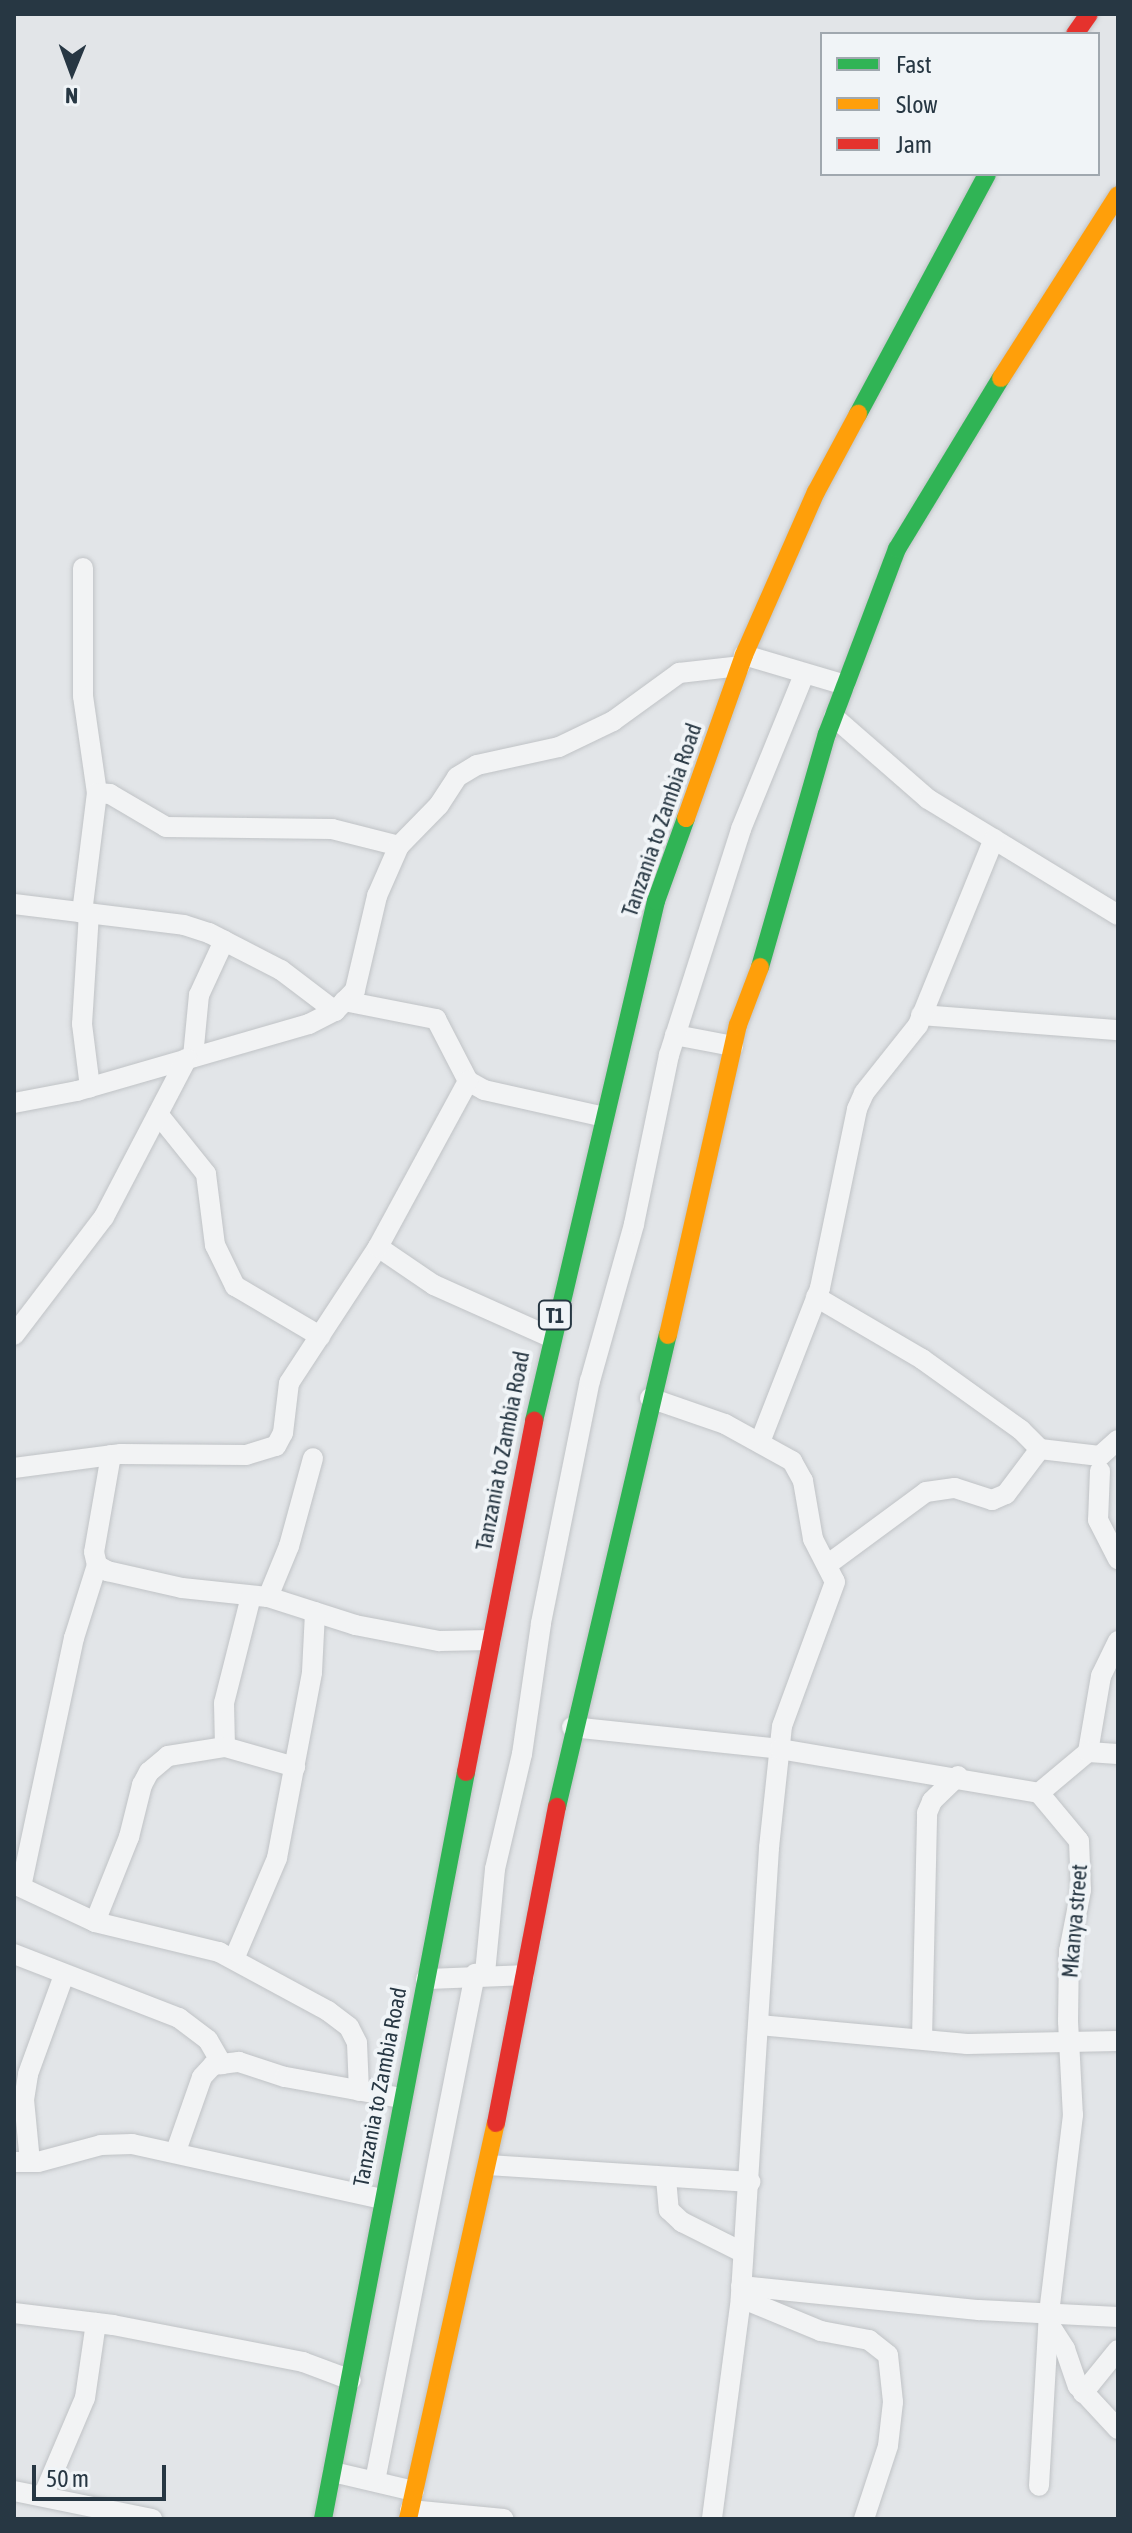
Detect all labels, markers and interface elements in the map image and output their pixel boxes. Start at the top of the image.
north arrow [32,32,112,112]
legend [820,32,1100,176]
text: Fast [896,51,932,78]
text: N [65,83,78,109]
text: Slow [896,91,938,118]
text: Jam [896,131,932,158]
street label: Tanzania to Zambia Road [617,720,707,920]
road number: T1 [537,1299,573,1331]
street label: Tanzania to Zambia Road [471,1349,535,1553]
street label: Mkanya street [1057,1863,1093,1979]
street label: Tanzania to Zambia Road [348,1985,412,2189]
scale bar [36,2449,170,2499]
text: 50 m [46,2465,89,2492]

